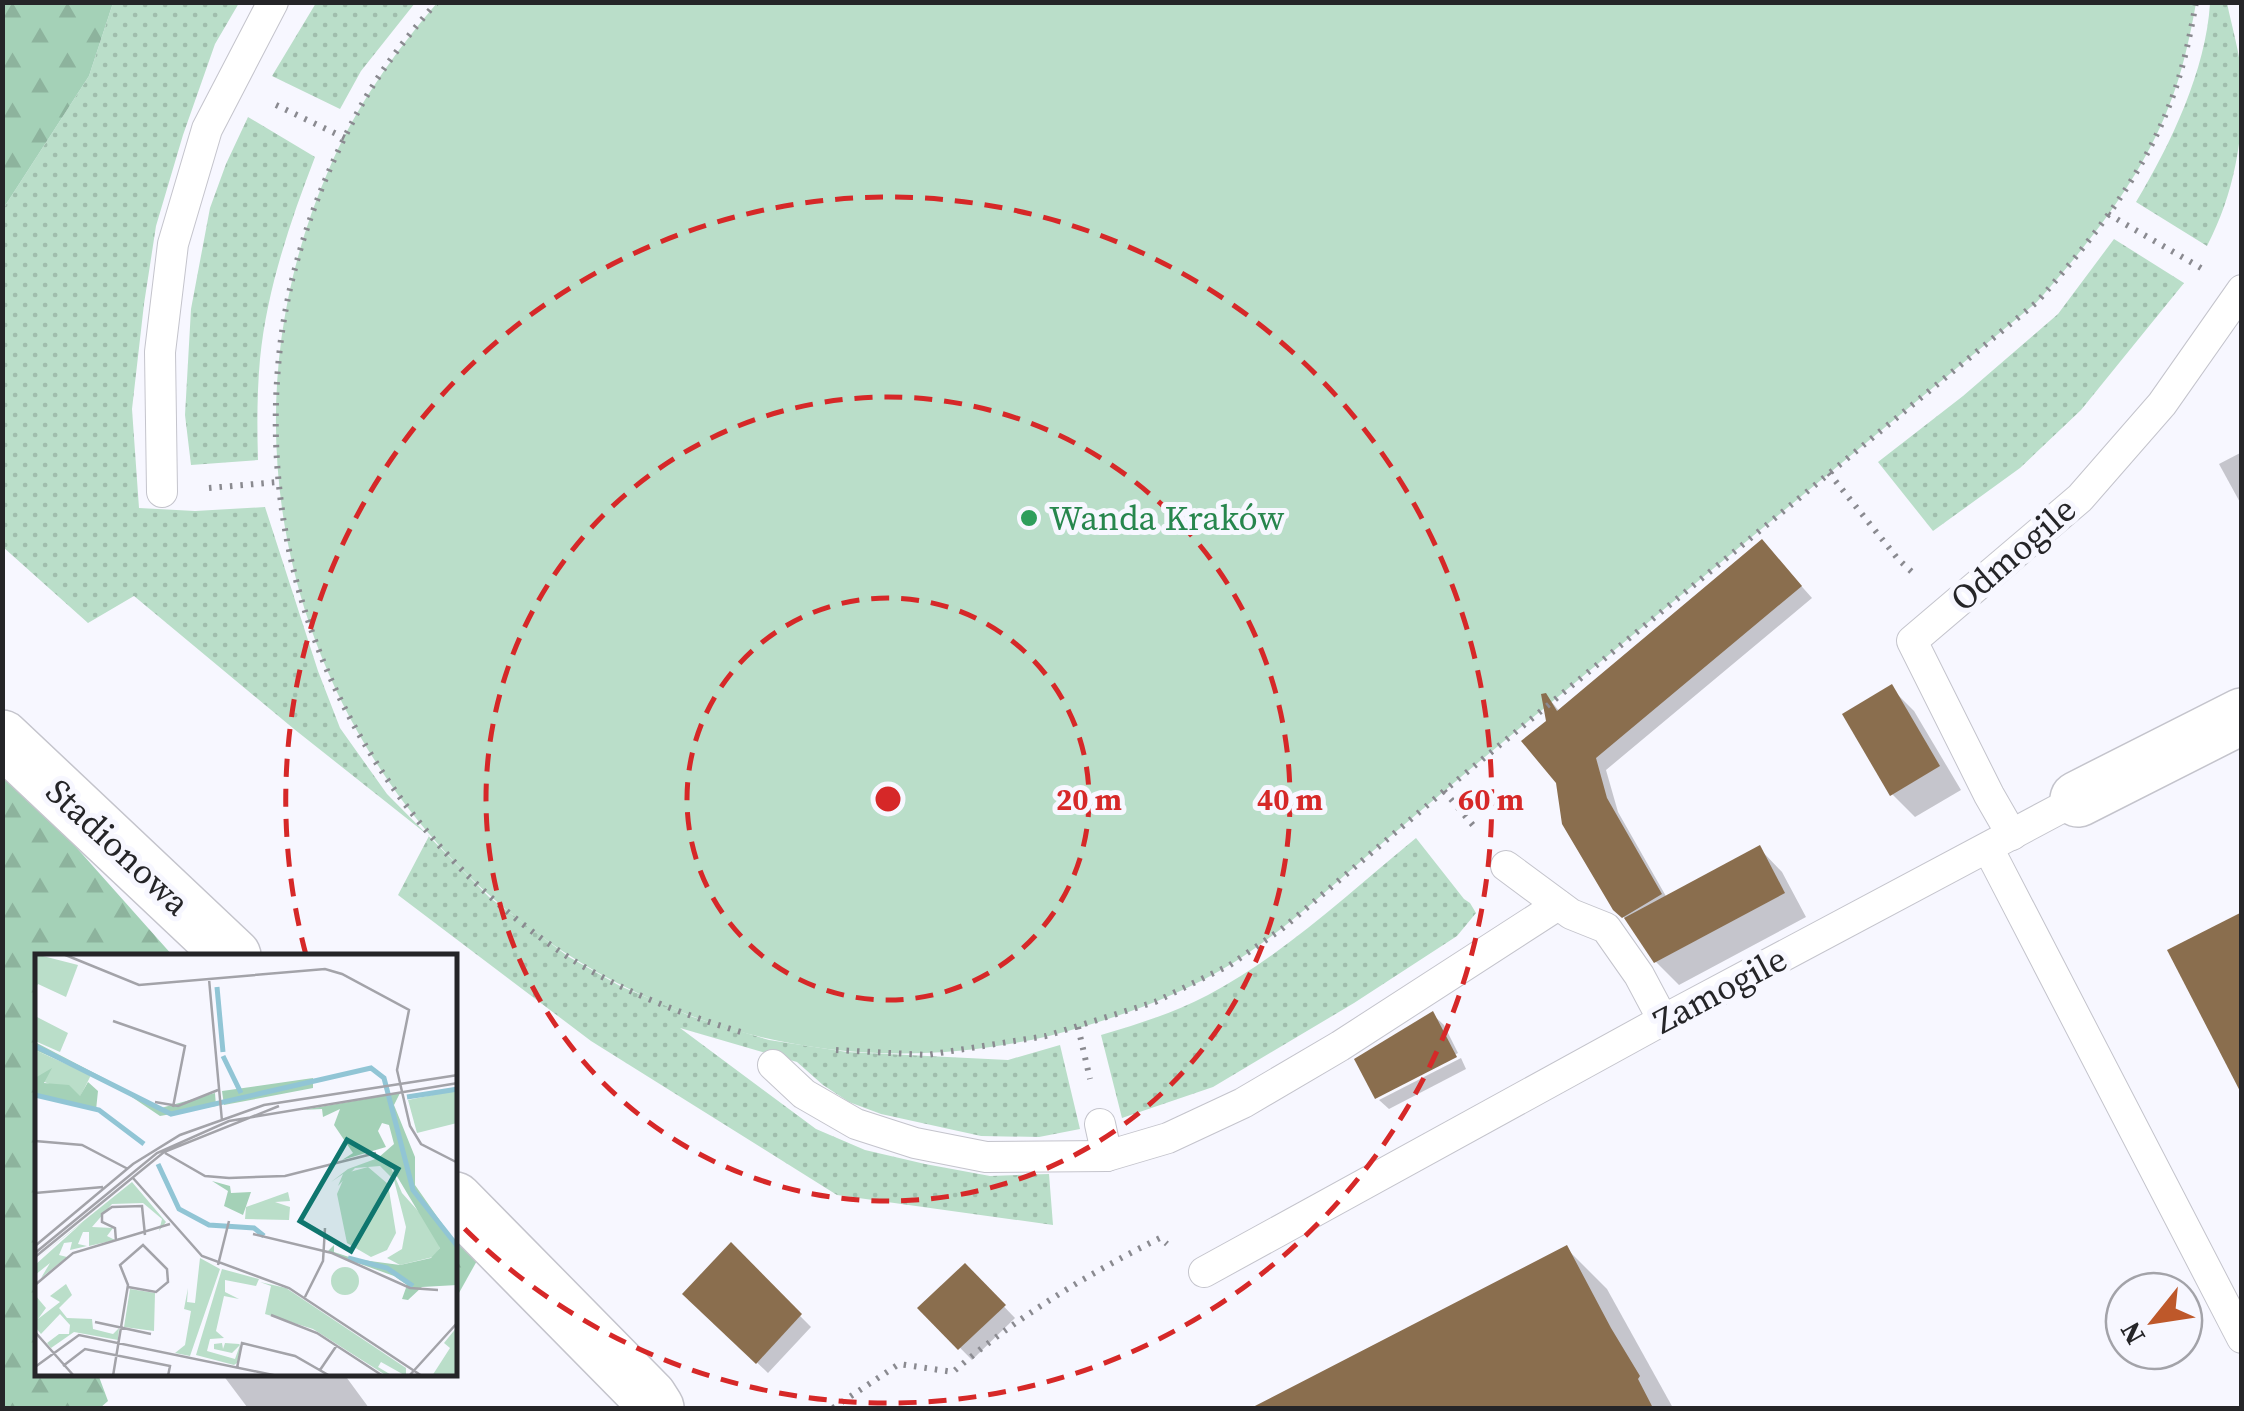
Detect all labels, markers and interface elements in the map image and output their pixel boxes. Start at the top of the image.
street label: Odmogile [1940,486,2086,622]
place label: Wanda Kraków [1049,494,1285,542]
marker: Wanda Kraków [1018,507,1040,529]
street label: Stadionowa [36,768,201,926]
text: 20 m [1056,779,1122,820]
text: 40 m [1257,779,1323,820]
text: 60 m [1458,779,1524,820]
centre of rings [870,781,906,817]
street label: Zamogile [1645,935,1795,1045]
inset map [35,954,458,1376]
north arrow [2104,1271,2204,1371]
text: N [2111,1315,2154,1352]

